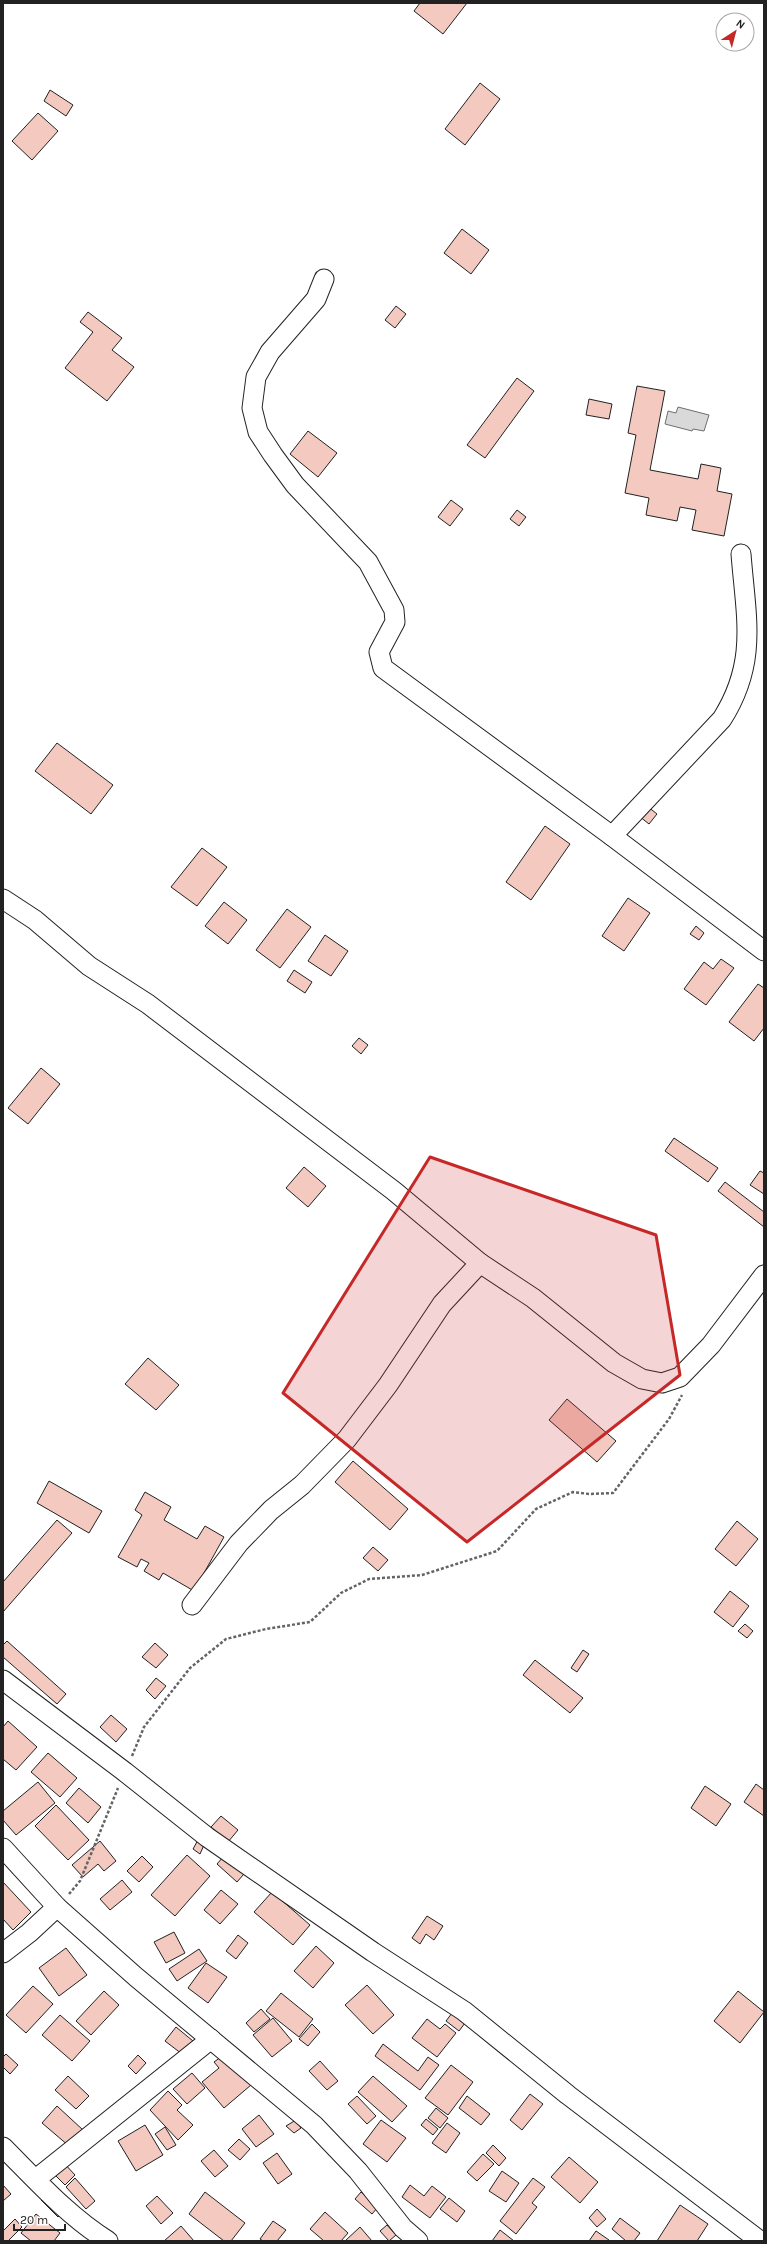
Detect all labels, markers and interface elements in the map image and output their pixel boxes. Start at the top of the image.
north arrow [715,12,755,52]
text: N [734,17,748,32]
scale bar [14,2206,65,2232]
text: 20 m [20,2213,48,2227]

